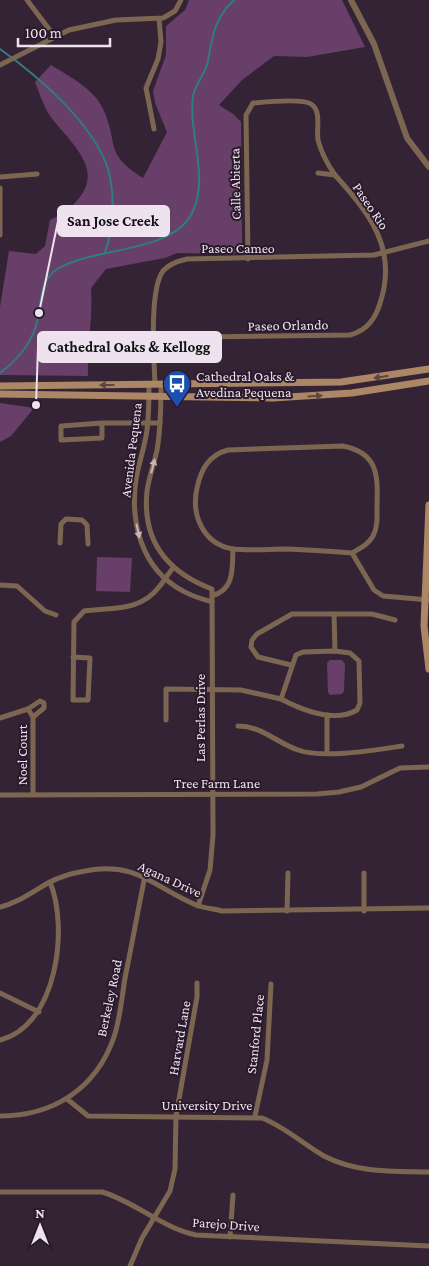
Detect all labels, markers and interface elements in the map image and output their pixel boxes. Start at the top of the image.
scale bar [18,15,110,47]
text: 100 m [25,25,62,41]
street label: Calle Abierta [226,147,244,220]
street label: Paseo Rio [350,180,392,232]
callout: San Jose Creek [58,206,169,236]
text: San Jose Creek [67,213,160,229]
street label: Paseo Cameo [201,240,275,256]
street label: Paseo Orlando [247,316,329,334]
callout: Cathedral Oaks & Kellogg [38,332,221,362]
text: Cathedral Oaks & Kellogg [48,339,211,355]
place label: Cathedral Oaks & Avedina Pequena [196,368,294,400]
bus stop icon: Cathedral Oaks & Avedina Pequena [162,369,192,408]
one-way arrow [373,373,389,381]
one-way arrow [98,381,114,389]
one-way arrow [307,392,323,400]
street label: Avenida Pequena [117,401,145,498]
one-way arrow [149,458,157,473]
one-way arrow [134,523,142,539]
street label: Las Perlas Drive [192,674,208,762]
street label: Noel Court [14,724,30,785]
street label: Tree Farm Lane [174,775,260,791]
street label: Agana Drive [136,857,204,901]
street label: Berkeley Road [93,957,125,1038]
street label: Stanford Place [243,993,267,1075]
street label: Harvard Lane [165,1000,193,1076]
street label: University Drive [162,1097,252,1113]
north arrow [15,1201,65,1251]
text: N [35,1205,45,1221]
street label: Parejo Drive [192,1214,260,1235]

